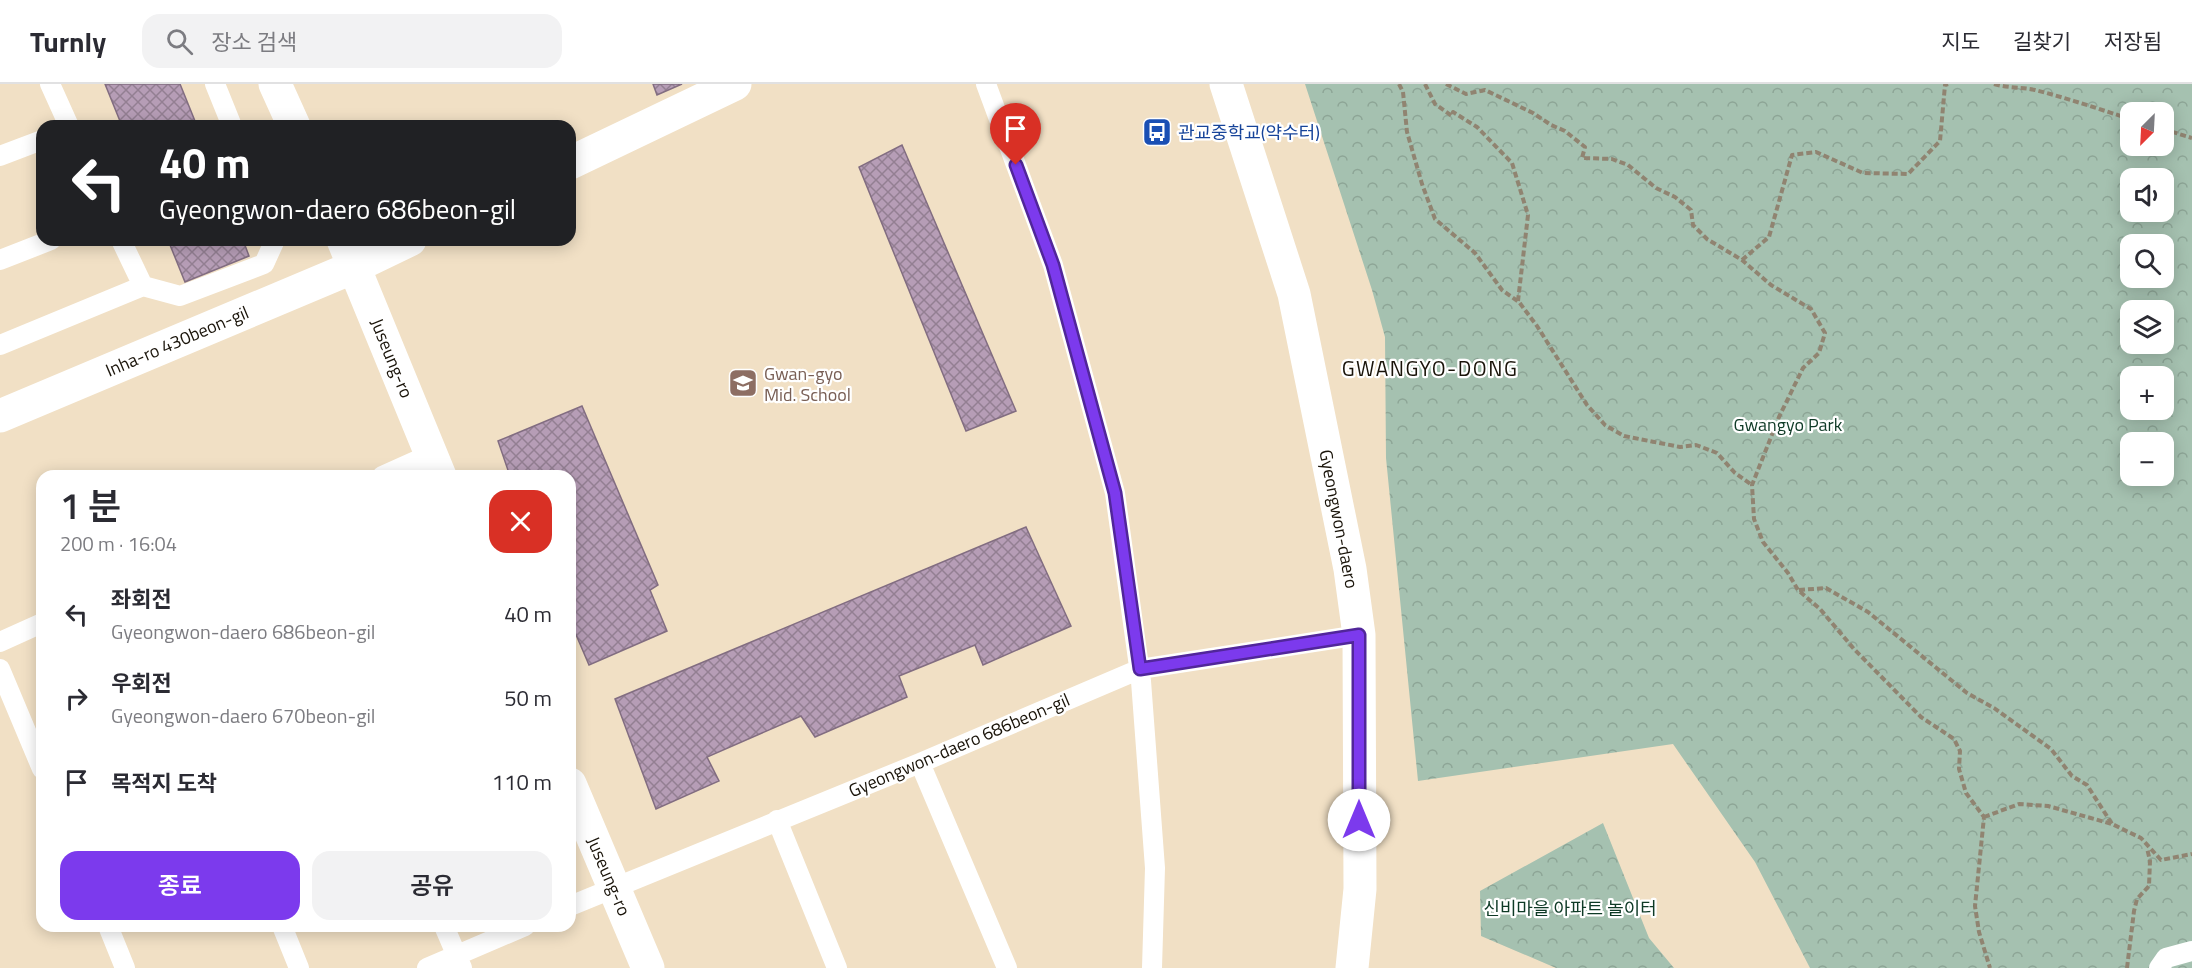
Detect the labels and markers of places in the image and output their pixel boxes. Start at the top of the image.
pin [990,103,1041,165]
bus stop icon: 관교중학교(약수터) [1141,116,1173,148]
place label: 관교중학교(약수터) [1178,119,1320,146]
place label: Gwan-gyo Mid. School [764,360,851,408]
school or university icon: Gwan-gyo Mid. School [727,367,759,399]

